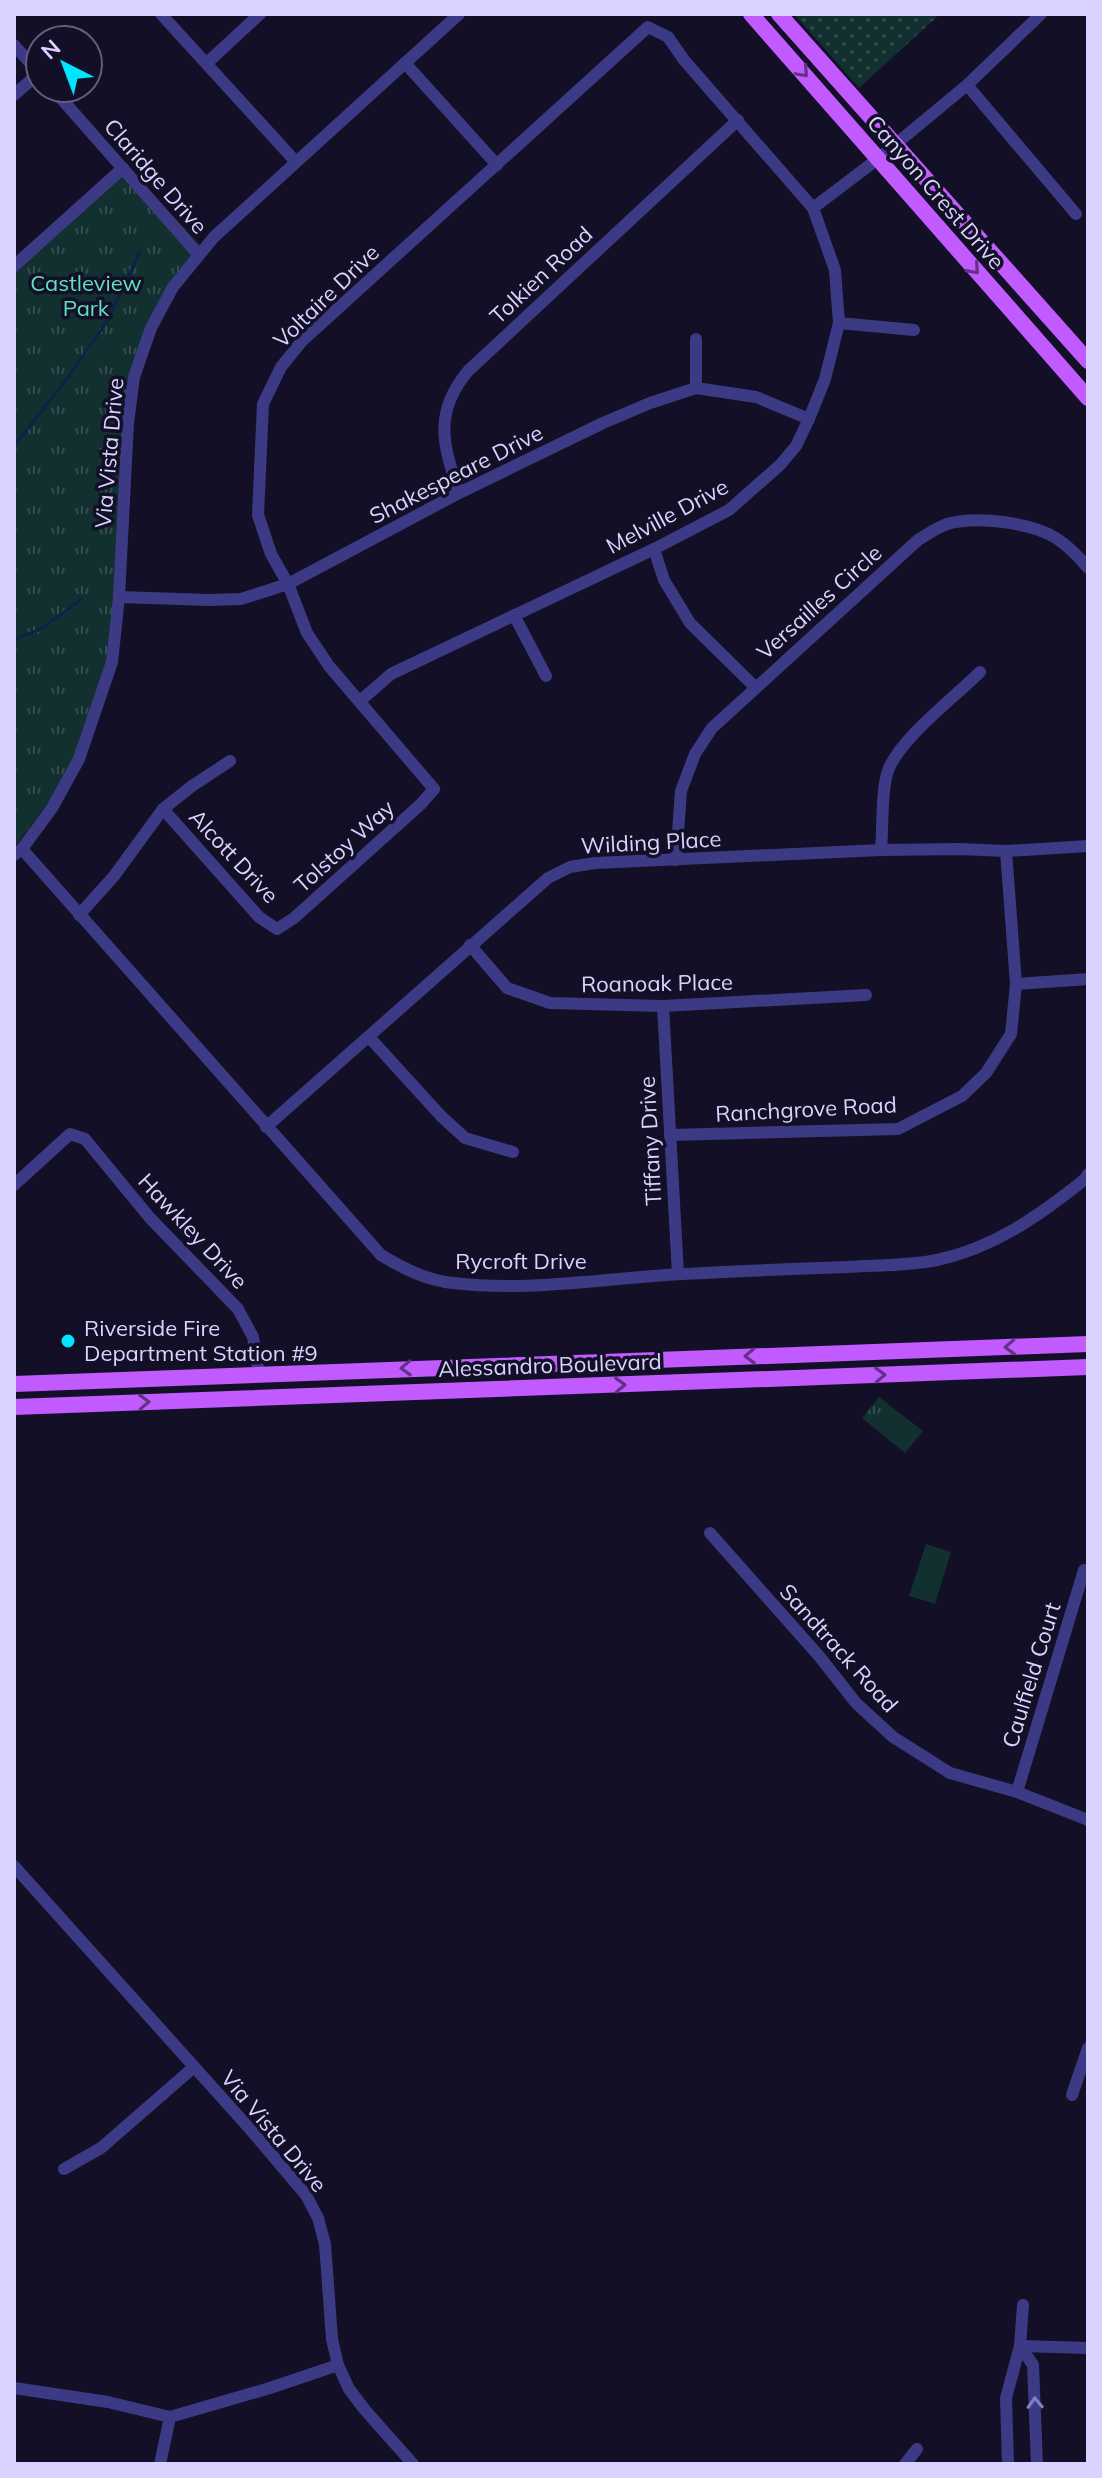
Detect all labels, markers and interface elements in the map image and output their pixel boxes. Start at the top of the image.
north arrow [24,24,104,104]
text: N [35,33,66,65]
one-way arrow [793,63,808,78]
street label: Canyon Crest Drive [861,109,1011,275]
street label: Claridge Drive [98,112,214,240]
street label: Tolkien Road [484,220,598,330]
street label: Voltaire Drive [267,238,385,354]
one-way arrow [964,259,978,274]
park label: Castleview Park [30,269,142,322]
street label: Via Vista Drive [88,377,130,529]
street label: Shakespeare Drive [365,418,547,530]
street label: Melville Drive [601,472,733,560]
street label: Versailles Circle [751,539,887,665]
street label: Tolstoy Way [288,793,400,898]
street label: Alcott Drive [183,803,285,909]
street label: Wilding Place [580,824,722,860]
street label: Roanoak Place [581,968,733,998]
street label: Tiffany Drive [633,1076,667,1206]
street label: Ranchgrove Road [715,1090,897,1128]
street label: Hawkley Drive [132,1167,254,1295]
street label: Rycroft Drive [455,1247,587,1275]
place label: Riverside Fire Department Station #9 [84,1314,318,1367]
marker: Riverside Fire Department Station #9 [59,1332,77,1350]
one-way arrow [1003,1338,1016,1355]
street label: Alessandro Boulevard [438,1347,662,1383]
one-way arrow [743,1348,756,1365]
one-way arrow [399,1360,412,1377]
one-way arrow [874,1366,887,1383]
one-way arrow [614,1376,627,1393]
one-way arrow [138,1394,151,1411]
street label: Sandtrack Road [774,1578,904,1718]
street label: Caulfield Court [996,1599,1066,1751]
street label: Via Vista Drive [215,2064,333,2198]
one-way arrow [1026,2396,1043,2409]

